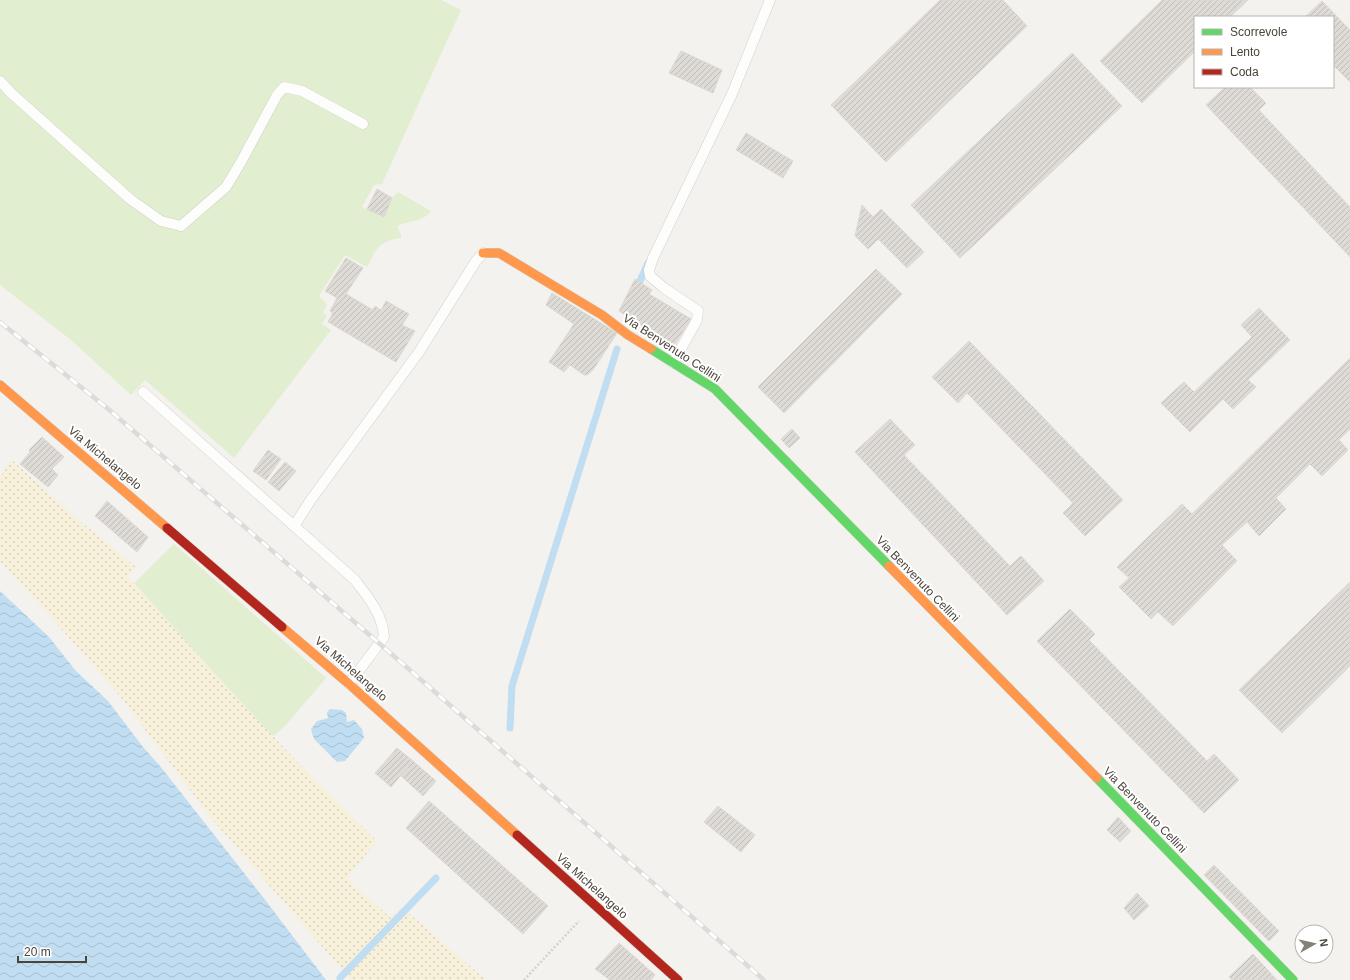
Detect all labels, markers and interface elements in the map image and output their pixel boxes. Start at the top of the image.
legend [1194,16,1334,88]
text: Scorrevole [1230,25,1288,39]
text: Lento [1230,45,1260,59]
text: Coda [1230,65,1259,79]
street label: Via Benvenuto Cellini [620,311,724,385]
street label: Via Michelangelo [66,423,145,493]
street label: Via Benvenuto Cellini [873,533,963,625]
street label: Via Michelangelo [312,634,390,704]
street label: Via Benvenuto Cellini [1100,764,1190,856]
street label: Via Michelangelo [553,850,631,922]
north arrow [1294,924,1334,964]
scale bar [18,938,86,964]
text: N [1317,938,1330,947]
text: 20 m [24,945,51,959]

